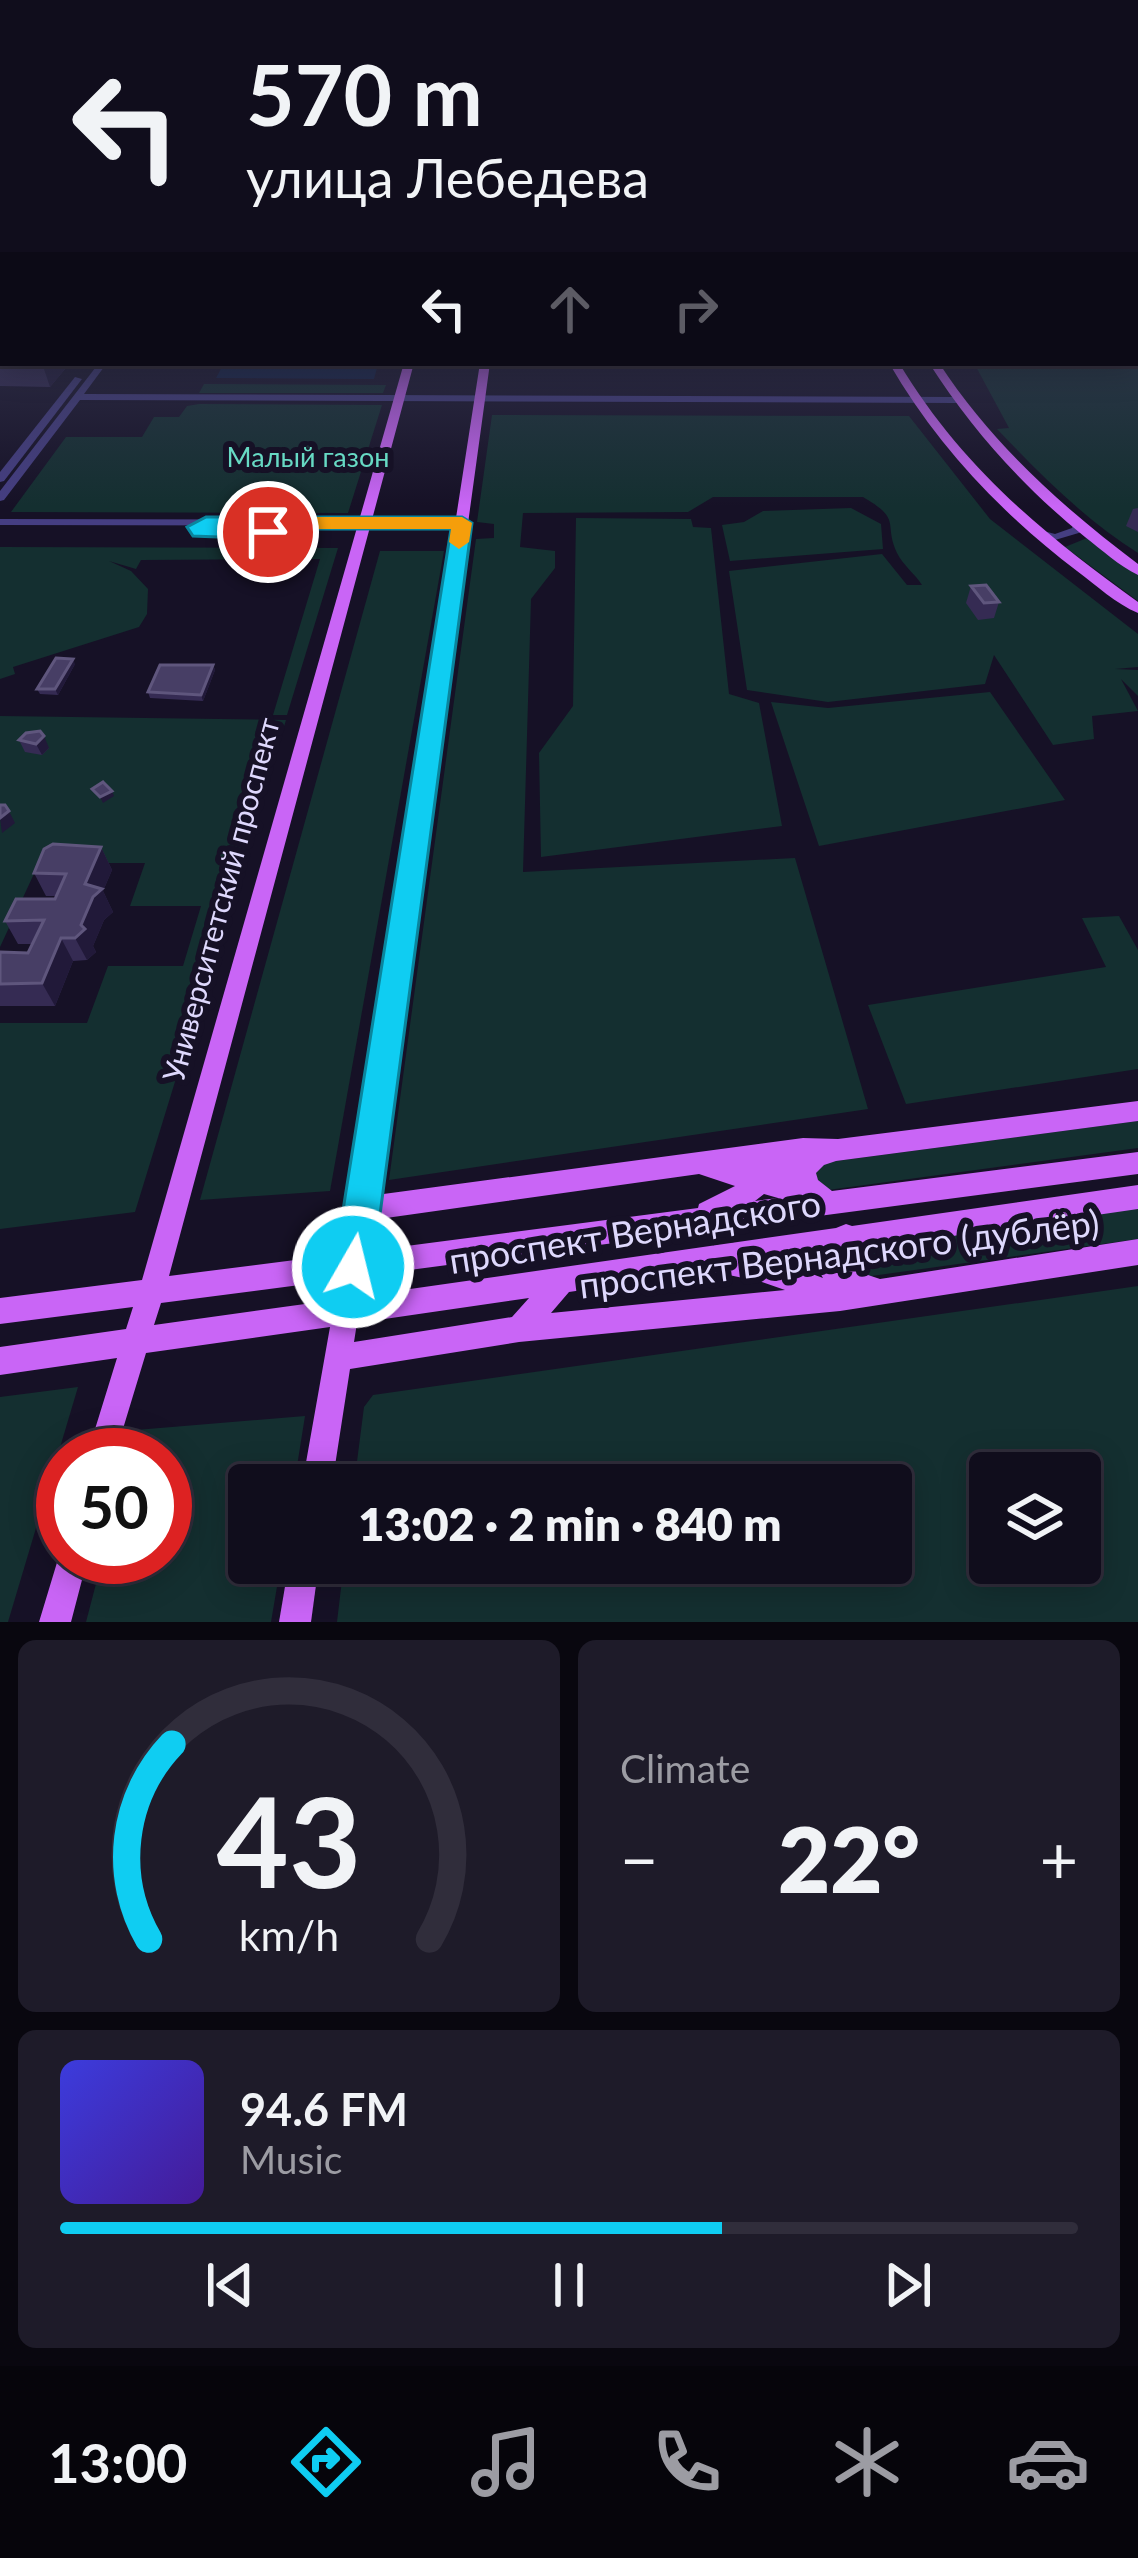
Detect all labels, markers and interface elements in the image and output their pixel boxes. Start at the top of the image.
text: 570 m [246,43,483,144]
icon: left [48,48,204,204]
text: улица Лебедева [246,145,649,210]
icon: left [411,276,477,342]
icon: ahead [537,276,603,342]
icon: right [663,276,729,342]
park label: Малый газон [227,440,389,473]
pin [217,481,319,583]
icon: arrive [235,499,301,565]
street label: Университетский проспект [154,714,286,1085]
street label: проспект Вернадского [446,1180,824,1282]
street label: проспект Вернадского (дублёр) [576,1199,1101,1307]
position arrow [290,1204,416,1330]
speed limit sign: 50 [36,1428,192,1584]
map controls [969,1452,1101,1584]
button: layers [969,1452,1101,1584]
text: 13:02 · 2 min · 840 m [358,1497,782,1551]
text: Climate [620,1745,750,1791]
text: 43 [217,1765,361,1915]
text: 22° [778,1804,920,1912]
text: − [620,1819,658,1898]
text: + [1040,1819,1078,1898]
text: km/h [239,1909,339,1960]
text: 94.6 FM [240,2082,408,2136]
text: Music [240,2136,342,2182]
icon: previous [197,2252,263,2318]
icon: pause [536,2252,602,2318]
icon: next [875,2252,941,2318]
icon: directions [284,2420,368,2504]
icon: music [464,2420,548,2504]
icon: phone [645,2420,729,2504]
icon: climate [825,2420,909,2504]
icon: car [1006,2420,1090,2504]
text: 13:00 [48,2430,187,2495]

